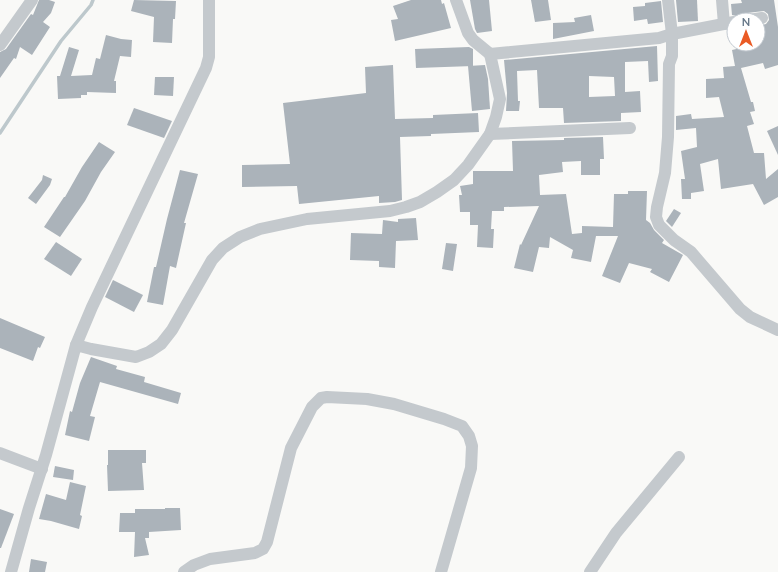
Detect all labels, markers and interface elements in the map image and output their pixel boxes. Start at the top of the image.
north arrow [726,12,766,52]
text: N [742,15,750,28]

